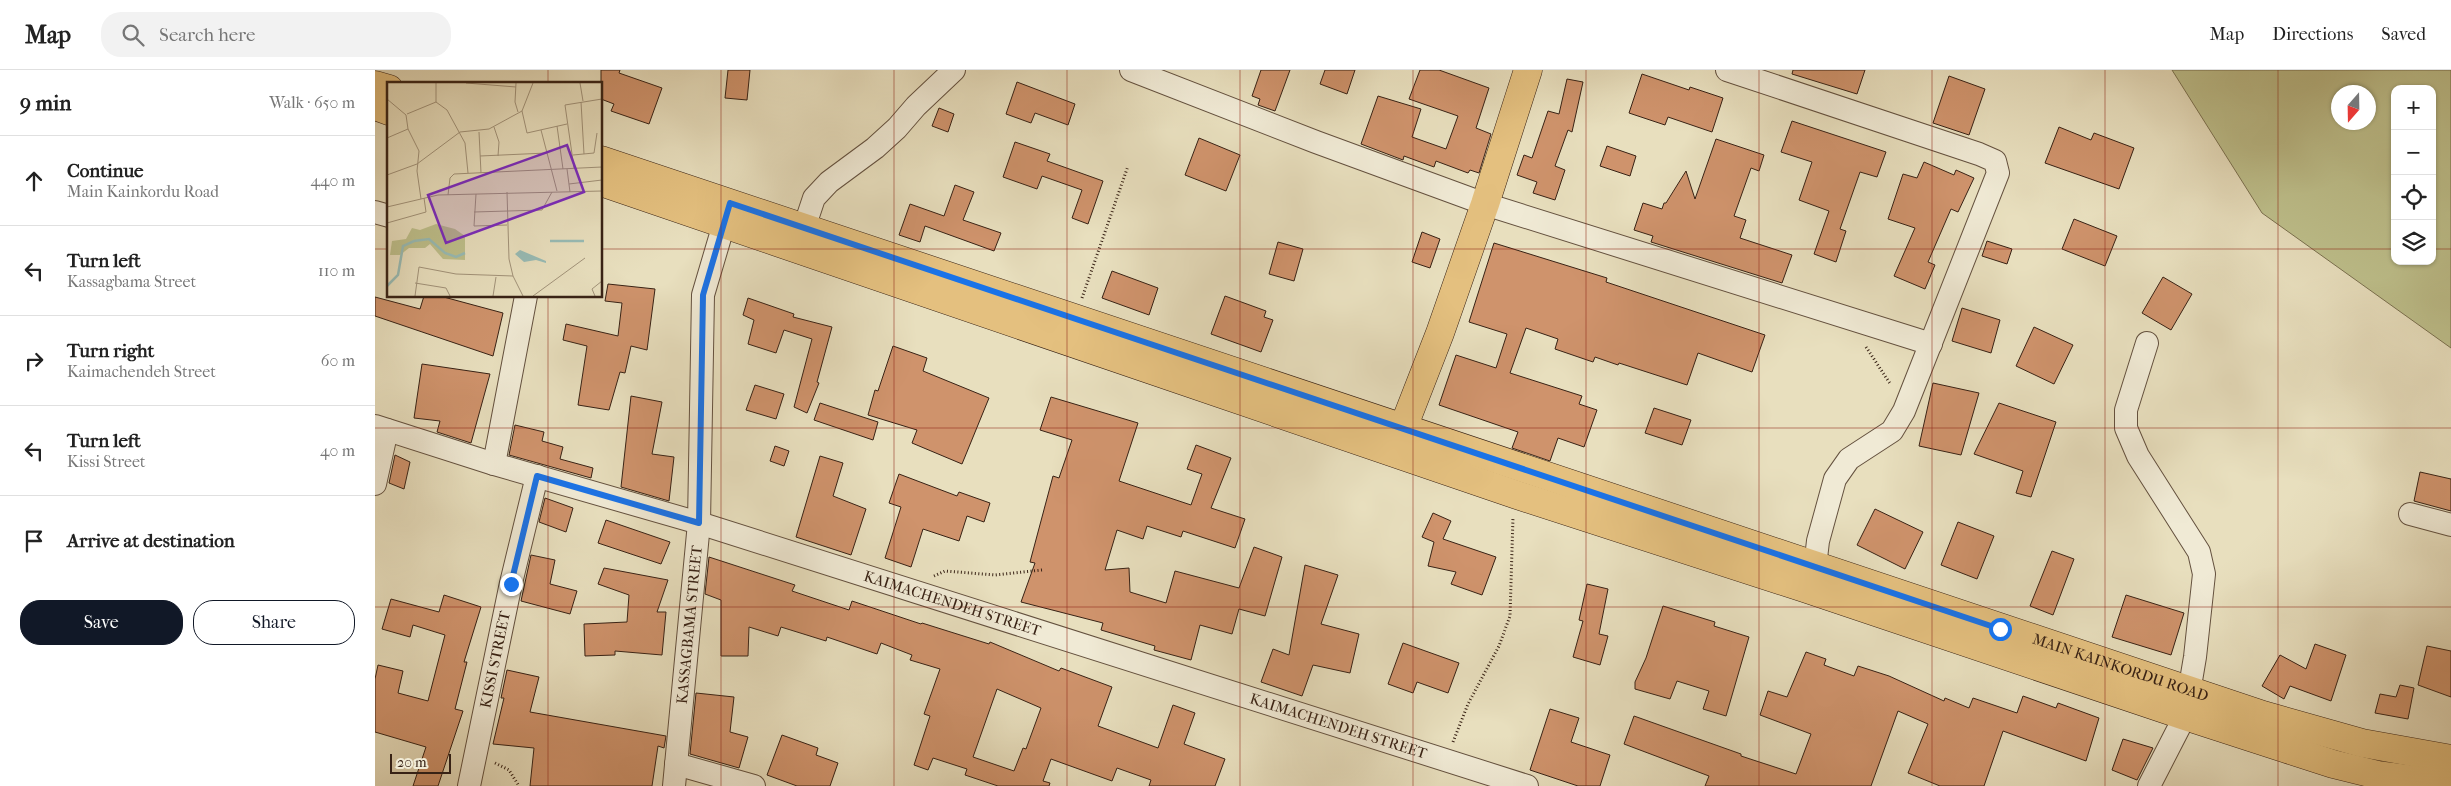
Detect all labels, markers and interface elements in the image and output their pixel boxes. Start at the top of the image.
search box [101,12,451,57]
text: Map [25,21,71,49]
icon: search [119,21,147,49]
text: Search here [159,24,255,46]
text: Map [2210,24,2244,45]
text: Directions [2272,24,2353,45]
text: Saved [2381,24,2426,45]
inset map [387,82,603,298]
north arrow [2331,85,2376,130]
map controls [2391,85,2436,265]
button: + [2391,85,2436,130]
text: 9 min [20,91,71,115]
text: Walk · 650 m [269,93,355,112]
button: − [2391,130,2436,175]
text: Continue [67,160,143,182]
icon: ahead [20,167,48,195]
text: 440 m [310,171,355,190]
button: locate [2391,175,2436,220]
text: Main Kainkordu Road [67,182,219,201]
button: layers [2391,220,2436,265]
text: Turn left [67,250,141,272]
icon: left [20,257,48,285]
text: 110 m [318,261,355,280]
text: Kassagbama Street [67,272,196,291]
text: Turn right [67,340,154,362]
icon: right [20,347,48,375]
text: 60 m [321,351,355,370]
text: Kaimachendeh Street [67,362,216,381]
text: Turn left [67,430,141,452]
icon: left [20,437,48,465]
text: 40 m [320,441,355,460]
text: Kissi Street [67,452,146,471]
icon: arrive [20,527,48,555]
text: Arrive at destination [67,530,235,552]
street label: KASSAGBAMA STREET [673,544,706,705]
street label: KAIMACHENDEH STREET [861,567,1044,640]
route end [500,573,523,596]
button: Save [20,600,183,645]
button: Share [193,600,355,645]
street label: KISSI STREET [476,609,514,710]
route start [1989,618,2012,641]
street label: MAIN KAINKORDU ROAD [2030,630,2211,705]
street label: KAIMACHENDEH STREET [1247,689,1430,763]
scale bar [390,751,451,774]
text: 20 m [397,754,427,771]

